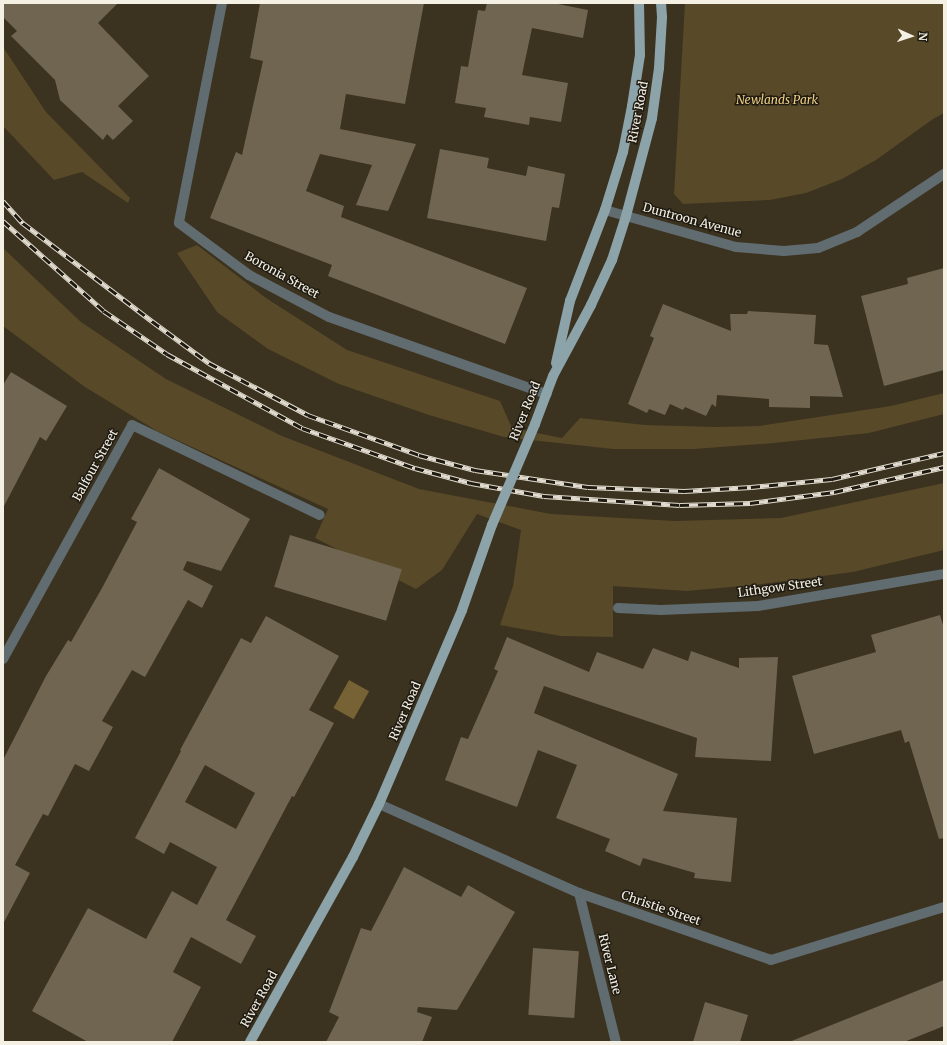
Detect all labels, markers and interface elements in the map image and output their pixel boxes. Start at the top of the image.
north arrow [891,16,931,56]
text: N [916,32,930,41]
street label: River Road [625,80,651,144]
park label: Newlands Park [736,93,818,107]
street label: Duntroon Avenue [641,200,743,240]
street label: Boronia Street [242,249,322,301]
street label: River Road [507,379,543,443]
street label: Balfour Street [69,427,121,503]
street label: Lithgow Street [737,574,823,600]
street label: River Road [386,679,424,743]
street label: Christie Street [619,888,703,928]
street label: River Lane [596,932,624,996]
street label: River Road [238,968,280,1030]

